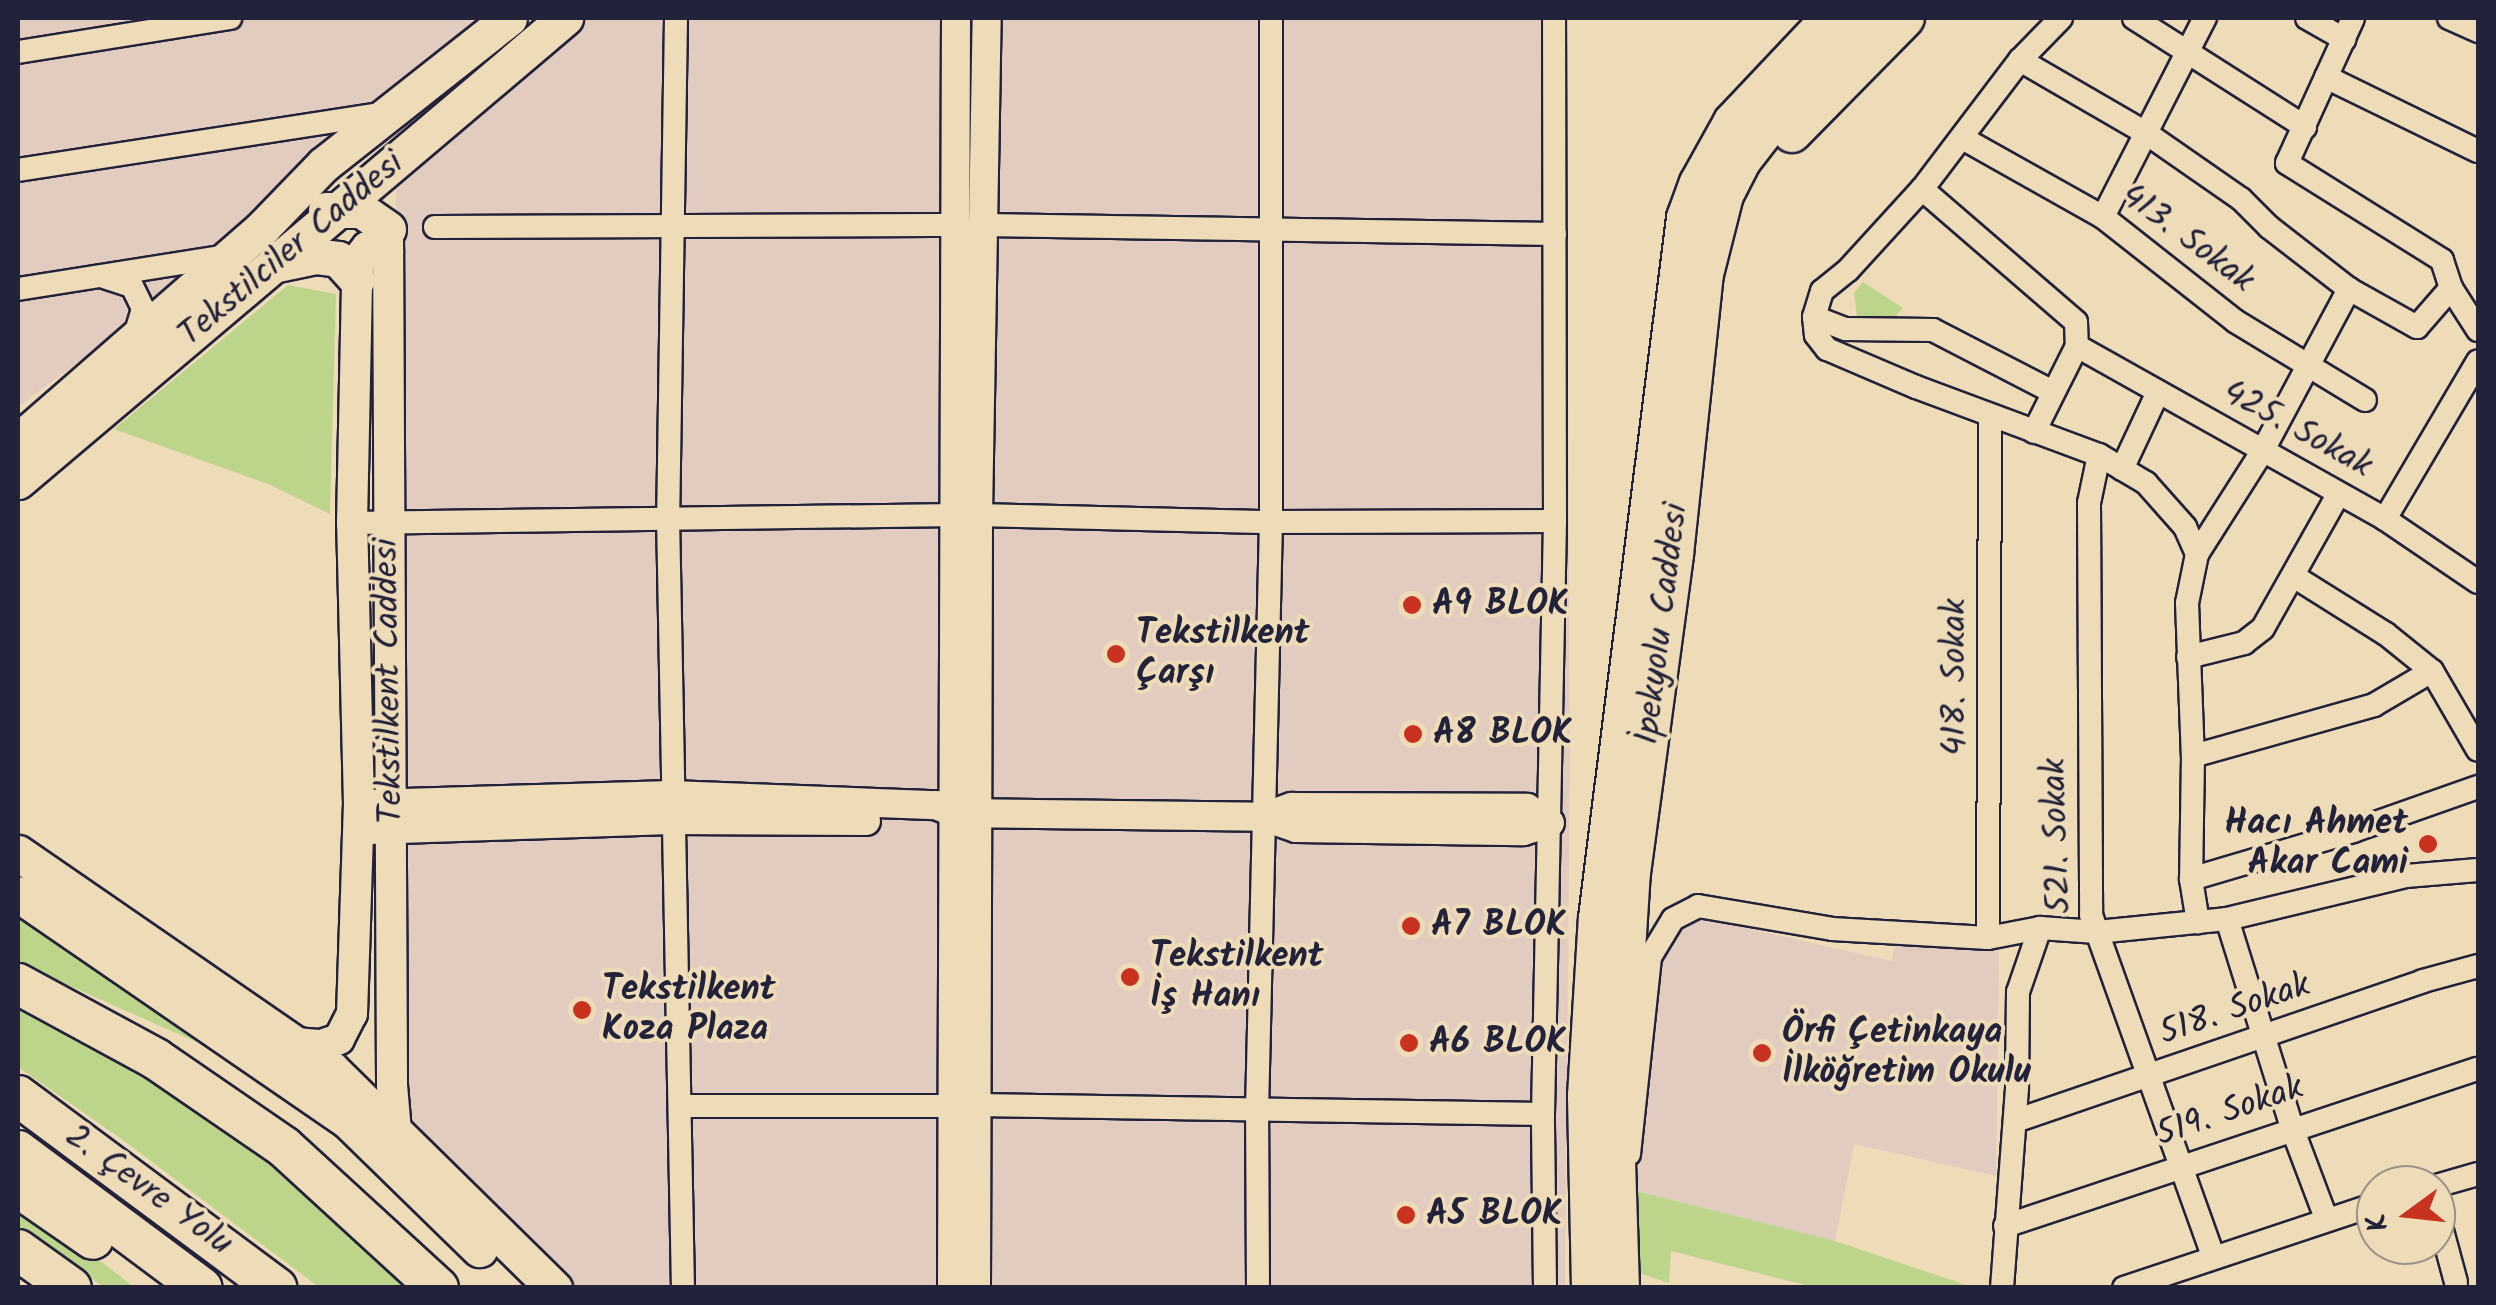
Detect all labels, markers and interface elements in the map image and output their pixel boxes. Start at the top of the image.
street label: Tekstilciler Caddesi [171,143,413,357]
street label: 413. Sokak [2112,175,2262,303]
street label: 425. Sokak [2215,372,2379,488]
street label: İpekyolu Caddesi [1627,501,1699,747]
street label: Tekstilkent Caddesi [367,538,413,824]
place label: A9 BLOK [1432,584,1569,626]
marker: A9 BLOK [1401,594,1423,616]
street label: 418. Sokak [1935,598,1977,756]
place label: Tekstilkent Çarşı [1136,613,1309,695]
marker: Tekstilkent Çarşı [1105,643,1127,665]
place label: A8 BLOK [1433,713,1573,755]
marker: A8 BLOK [1402,723,1424,745]
street label: 521. Sokak [2034,757,2082,915]
place label: Hacı Ahmet Akar Cami [2224,803,2408,885]
marker: Hacı Ahmet Akar Cami [2417,833,2439,855]
place label: A7 BLOK [1431,905,1567,947]
marker: A7 BLOK [1400,915,1422,937]
place label: Tekstilkent İş Hanı [1150,936,1323,1018]
street label: 518. Sokak [2154,965,2316,1055]
marker: Tekstilkent İş Hanı [1119,966,1141,988]
place label: Tekstilkent Koza Plaza [602,969,775,1051]
marker: Tekstilkent Koza Plaza [571,999,593,1021]
place label: Örfi Çetinkaya İlköğretim Okulu [1782,1012,2031,1094]
place label: A6 BLOK [1429,1022,1567,1064]
marker: A6 BLOK [1398,1032,1420,1054]
marker: Örfi Çetinkaya İlköğretim Okulu [1751,1042,1773,1064]
street label: 519. Sokak [2151,1067,2309,1157]
street label: 2. Çevre Yolu [56,1116,240,1266]
north arrow [2356,1165,2456,1265]
place label: A5 BLOK [1426,1194,1563,1236]
marker: A5 BLOK [1395,1204,1417,1226]
text: K [2355,1208,2402,1236]

